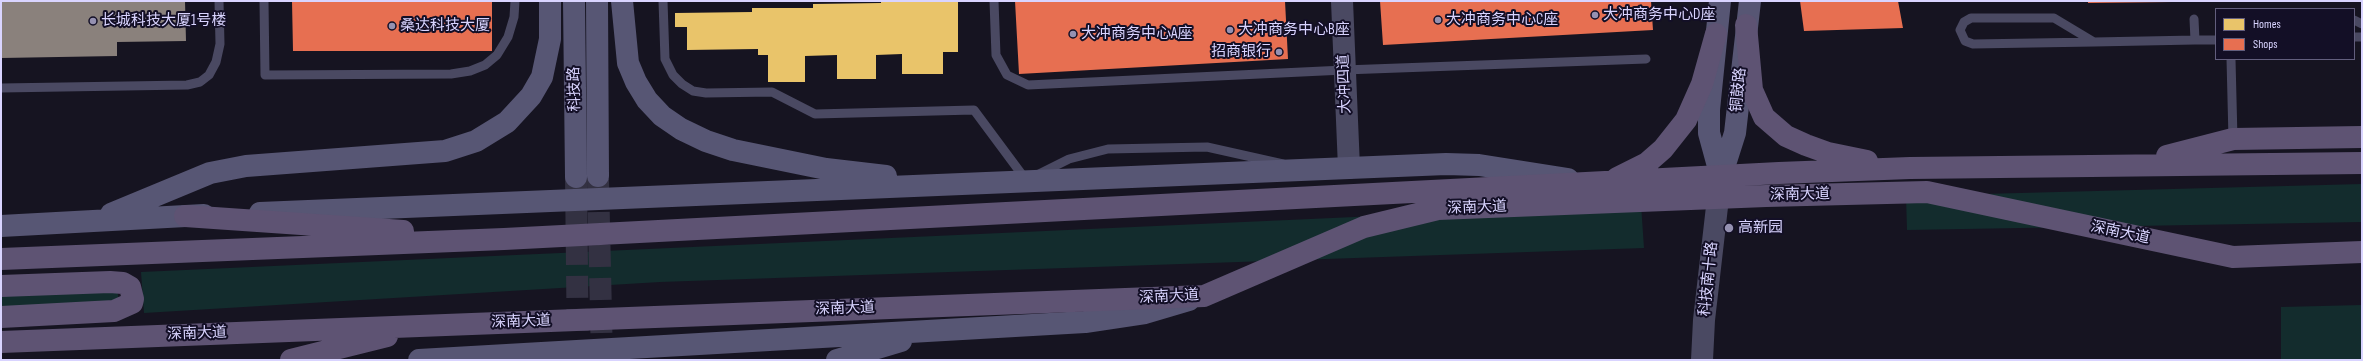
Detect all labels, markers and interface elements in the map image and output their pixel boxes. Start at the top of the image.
place label: 大冲商务中心D座 [1603,6,1715,24]
legend [2215,8,2355,60]
marker: 大冲商务中心D座 [1590,10,1600,20]
place label: 大冲商务中心C座 [1446,11,1558,29]
place label: 长城科技大厦1号楼 [101,12,226,30]
marker: 大冲商务中心C座 [1433,15,1443,25]
marker: 长城科技大厦1号楼 [88,16,98,26]
place label: 桑达科技大厦 [400,17,490,35]
text: Homes [2253,17,2281,32]
marker: 桑达科技大厦 [387,21,397,31]
place label: 大冲商务中心B座 [1238,21,1350,39]
place label: 大冲商务中心A座 [1081,25,1192,43]
marker: 大冲商务中心B座 [1225,25,1235,35]
marker: 大冲商务中心A座 [1068,29,1078,39]
text: Shops [2253,37,2278,52]
place label: 招商银行 [1211,43,1271,61]
marker: 招商银行 [1274,47,1284,57]
street label: 大冲四道 [1335,54,1355,114]
street label: 科技路 [566,66,584,112]
street label: 铜鼓路 [1728,67,1750,113]
street label: 深南大道 [1770,185,1830,205]
street label: 深南大道 [1447,198,1507,218]
street label: 深南大道 [2089,218,2151,248]
place label: 高新园 [1738,219,1783,237]
marker: 高新园 [1723,222,1735,234]
street label: 科技南十路 [1696,241,1722,317]
street label: 深南大道 [1139,286,1199,308]
street label: 深南大道 [815,299,875,319]
street label: 深南大道 [491,312,551,332]
street label: 深南大道 [167,324,227,344]

